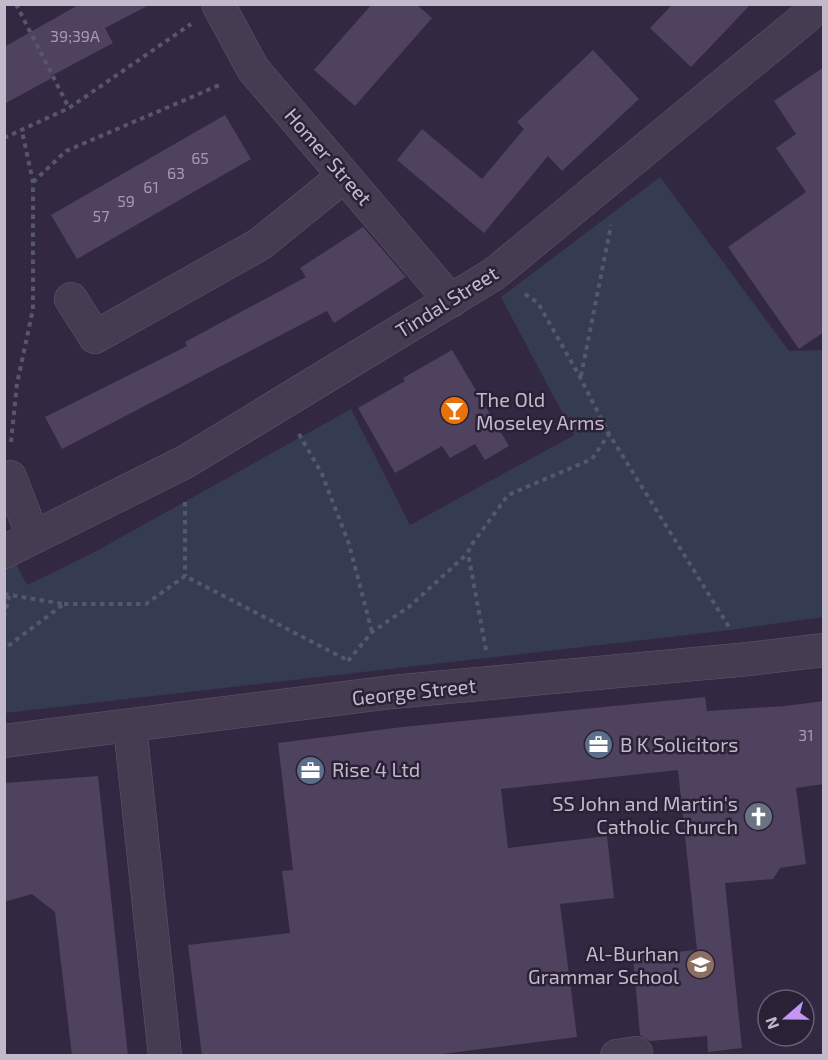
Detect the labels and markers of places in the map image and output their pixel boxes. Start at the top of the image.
place label: The Old Moseley Arms [476,387,605,434]
bar icon: The Old Moseley Arms [439,395,471,427]
office icon: B K Solicitors [583,729,615,761]
place label: B K Solicitors [620,732,738,756]
office icon: Rise 4 Ltd [295,754,327,786]
place label: Rise 4 Ltd [332,757,420,781]
place label: SS John and Martin's Catholic Church [552,791,738,838]
church icon: SS John and Martin's Catholic Church [743,800,775,832]
place label: Al-Burhan Grammar School [528,941,679,988]
school or university icon: Al-Burhan Grammar School [684,949,716,981]

